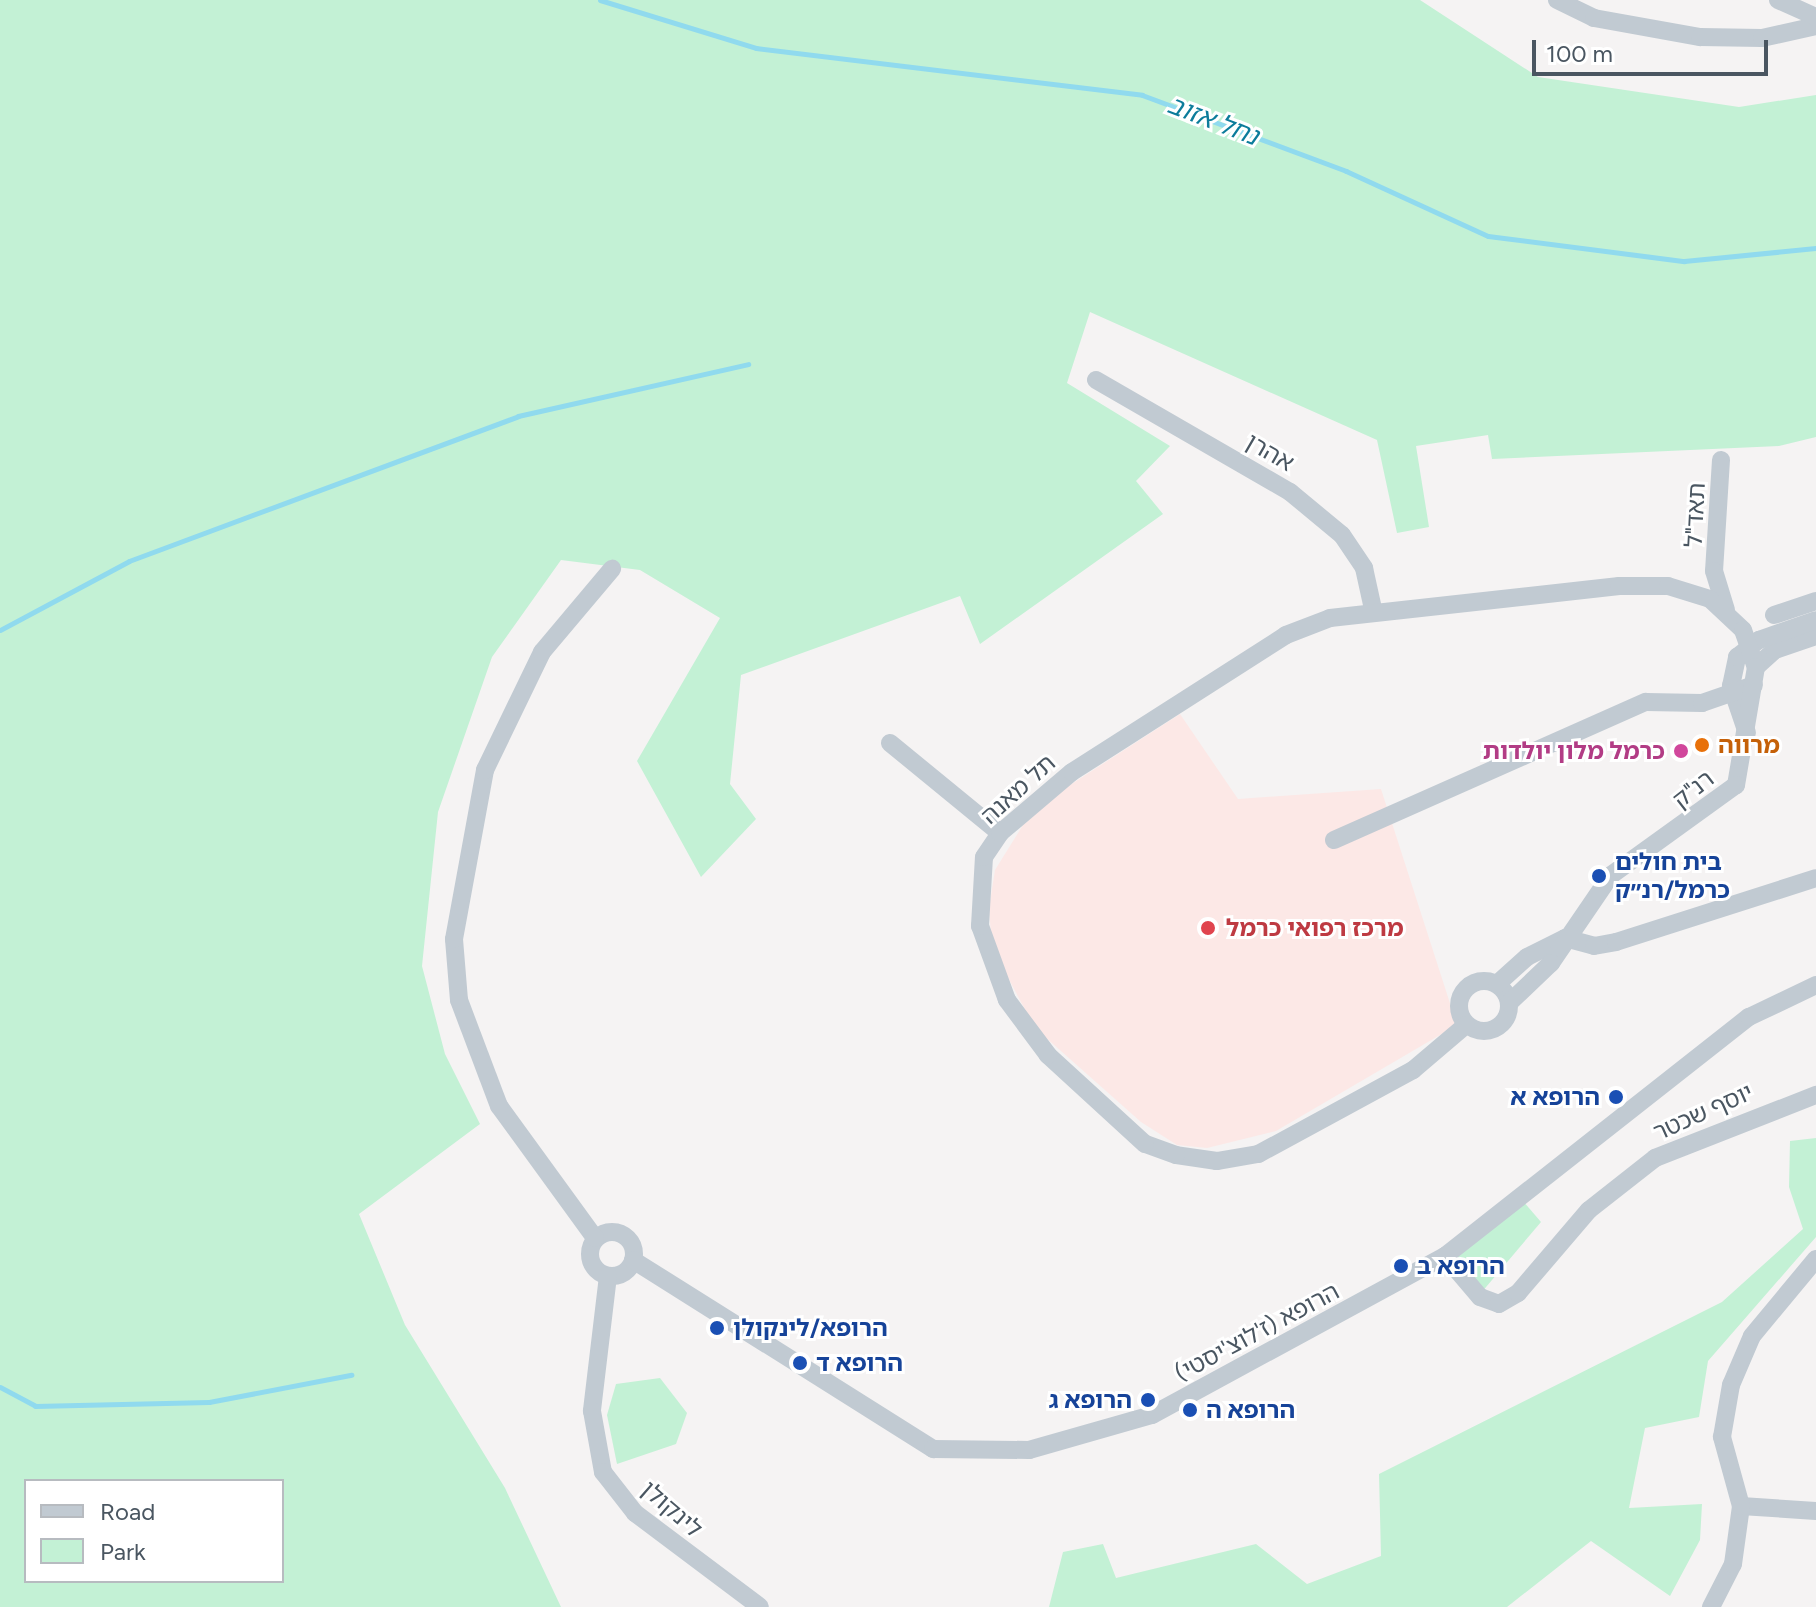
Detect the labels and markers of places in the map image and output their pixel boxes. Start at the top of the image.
place label: מרווה [1718,731,1780,759]
marker: מרווה [1693,736,1711,754]
place label: כרמל מלון יולדות [1483,737,1665,765]
marker: כרמל מלון יולדות [1672,742,1690,760]
place label: בית חולים כרמל/רנ״ק [1615,848,1730,904]
marker: בית חולים כרמל/רנ״ק [1590,867,1608,885]
place label: מרכז רפואי כרמל [1226,914,1404,942]
marker: מרכז רפואי כרמל [1197,917,1219,939]
place label: הרופא א [1510,1083,1600,1111]
marker: הרופא א [1607,1088,1625,1106]
place label: הרופא ב [1417,1252,1505,1280]
marker: הרופא ב [1392,1257,1410,1275]
place label: הרופא/לינקולן [733,1314,888,1342]
marker: הרופא/לינקולן [708,1319,726,1337]
place label: הרופא ד [816,1349,903,1377]
marker: הרופא ד [791,1354,809,1372]
place label: הרופא ג [1049,1386,1132,1414]
marker: הרופא ג [1139,1391,1157,1409]
place label: הרופא ה [1206,1396,1295,1424]
marker: הרופא ה [1181,1401,1199,1419]

